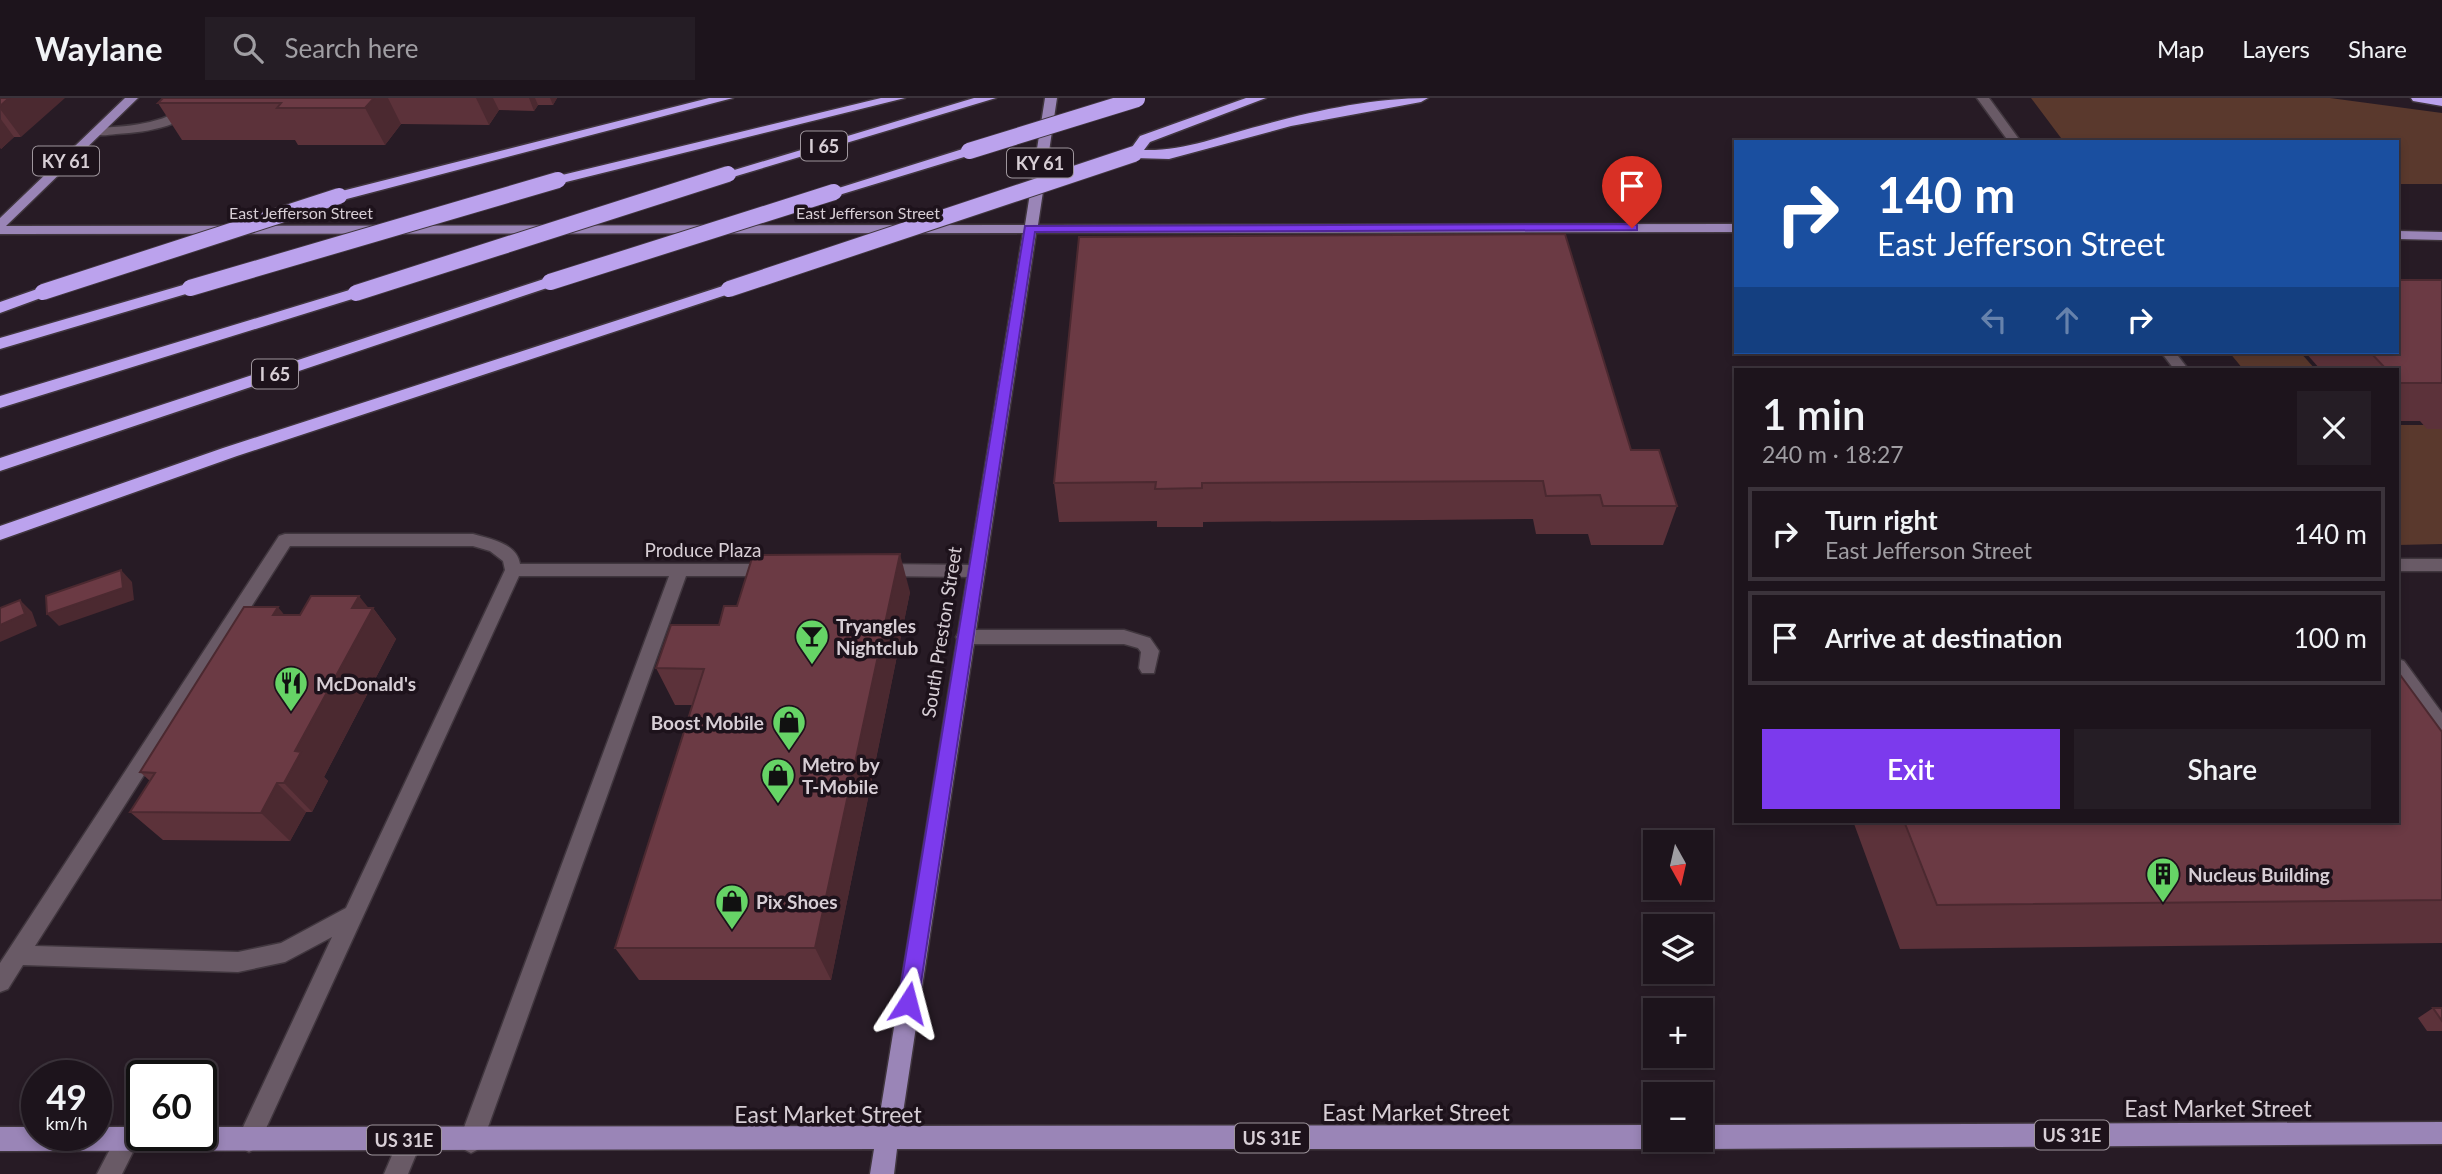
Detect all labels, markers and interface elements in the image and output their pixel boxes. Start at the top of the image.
search box [205,17,695,80]
text: Waylane [35,28,163,68]
icon: search [229,29,267,67]
text: Search here [285,32,419,64]
text: Map [2157,34,2204,63]
text: Layers [2242,34,2310,63]
text: Share [2348,34,2407,63]
road number: I 65 [801,131,847,160]
road number: KY 61 [33,146,99,176]
road number: KY 61 [1007,149,1073,178]
pin [1602,156,1662,228]
text: 140 m [1877,165,2015,223]
icon: arrive [1613,167,1651,205]
icon: right [1762,168,1853,259]
street label: East Jefferson Street [229,203,373,222]
street label: East Jefferson Street [796,203,940,222]
text: East Jefferson Street [1877,224,2165,263]
icon: left [1975,301,2013,339]
icon: ahead [2048,301,2086,339]
icon: right [2121,301,2159,339]
road number: I 65 [252,360,298,388]
text: 1 min [1762,389,1866,439]
button: close [2297,391,2371,465]
text: 240 m · 18:27 [1762,440,1904,468]
text: Turn right [1825,504,1938,536]
icon: right [1766,515,1804,553]
text: 140 m [2294,518,2367,550]
text: East Jefferson Street [1825,536,2032,564]
street label: Produce Plaza [645,538,761,561]
street label: South Preston Street [916,545,966,719]
place label: Tryangles Nightclub [836,614,919,659]
bar icon: Tryangles Nightclub [793,617,831,666]
icon: arrive [1766,619,1804,657]
text: Arrive at destination [1825,622,2062,654]
text: 100 m [2294,622,2367,654]
restaurant icon: McDonald's [272,664,310,713]
place label: McDonald's [316,672,416,695]
shop icon: Boost Mobile [770,703,808,752]
place label: Boost Mobile [651,711,764,734]
button: Exit [1762,729,2060,809]
button: Share [2074,729,2371,809]
place label: Metro by T-Mobile [802,753,881,798]
shop icon: Metro by T-Mobile [759,756,797,805]
north arrow [1643,830,1713,900]
map controls [1643,830,1713,1152]
building icon: Nucleus Building [2144,855,2182,904]
place label: Nucleus Building [2188,863,2330,886]
shop icon: Pix Shoes [713,882,751,931]
place label: Pix Shoes [756,890,838,913]
button: layers [1643,914,1713,984]
position arrow [871,966,945,1040]
button: + [1643,998,1713,1068]
speed limit sign: 60 [126,1060,217,1151]
text: 49 [46,1075,87,1117]
button: − [1643,1082,1713,1152]
street label: East Market Street [2124,1094,2312,1122]
street label: East Market Street [1322,1098,1510,1126]
street label: East Market Street [734,1100,922,1128]
text: km/h [45,1112,88,1134]
road number: US 31E [2035,1120,2109,1150]
road number: US 31E [1235,1124,1309,1153]
road number: US 31E [367,1126,441,1154]

